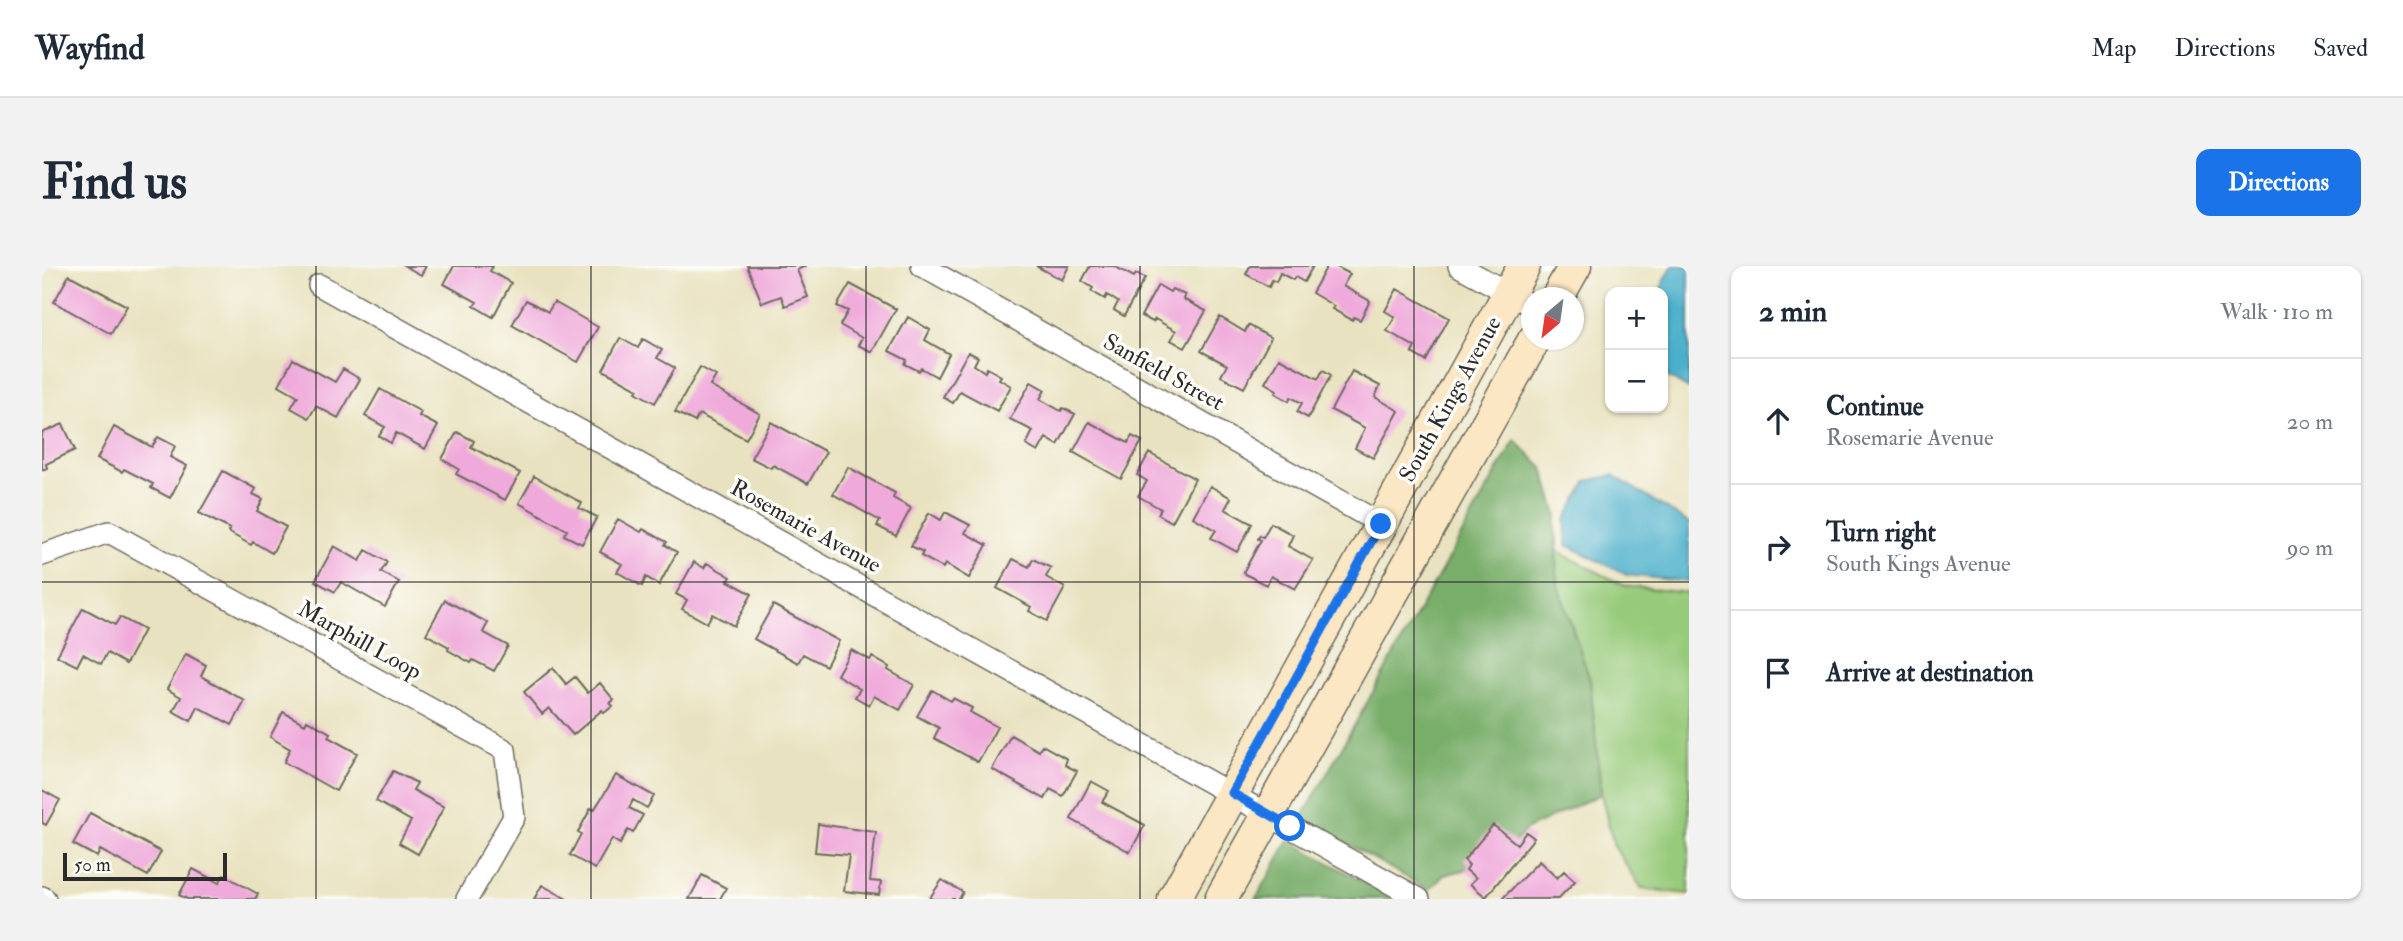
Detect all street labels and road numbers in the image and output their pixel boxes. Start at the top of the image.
street label: South Kings Avenue [1393,311,1508,487]
street label: Sanfield Street [1098,327,1230,417]
street label: Rosemarie Avenue [726,473,887,580]
street label: Marphill Loop [293,594,427,687]

